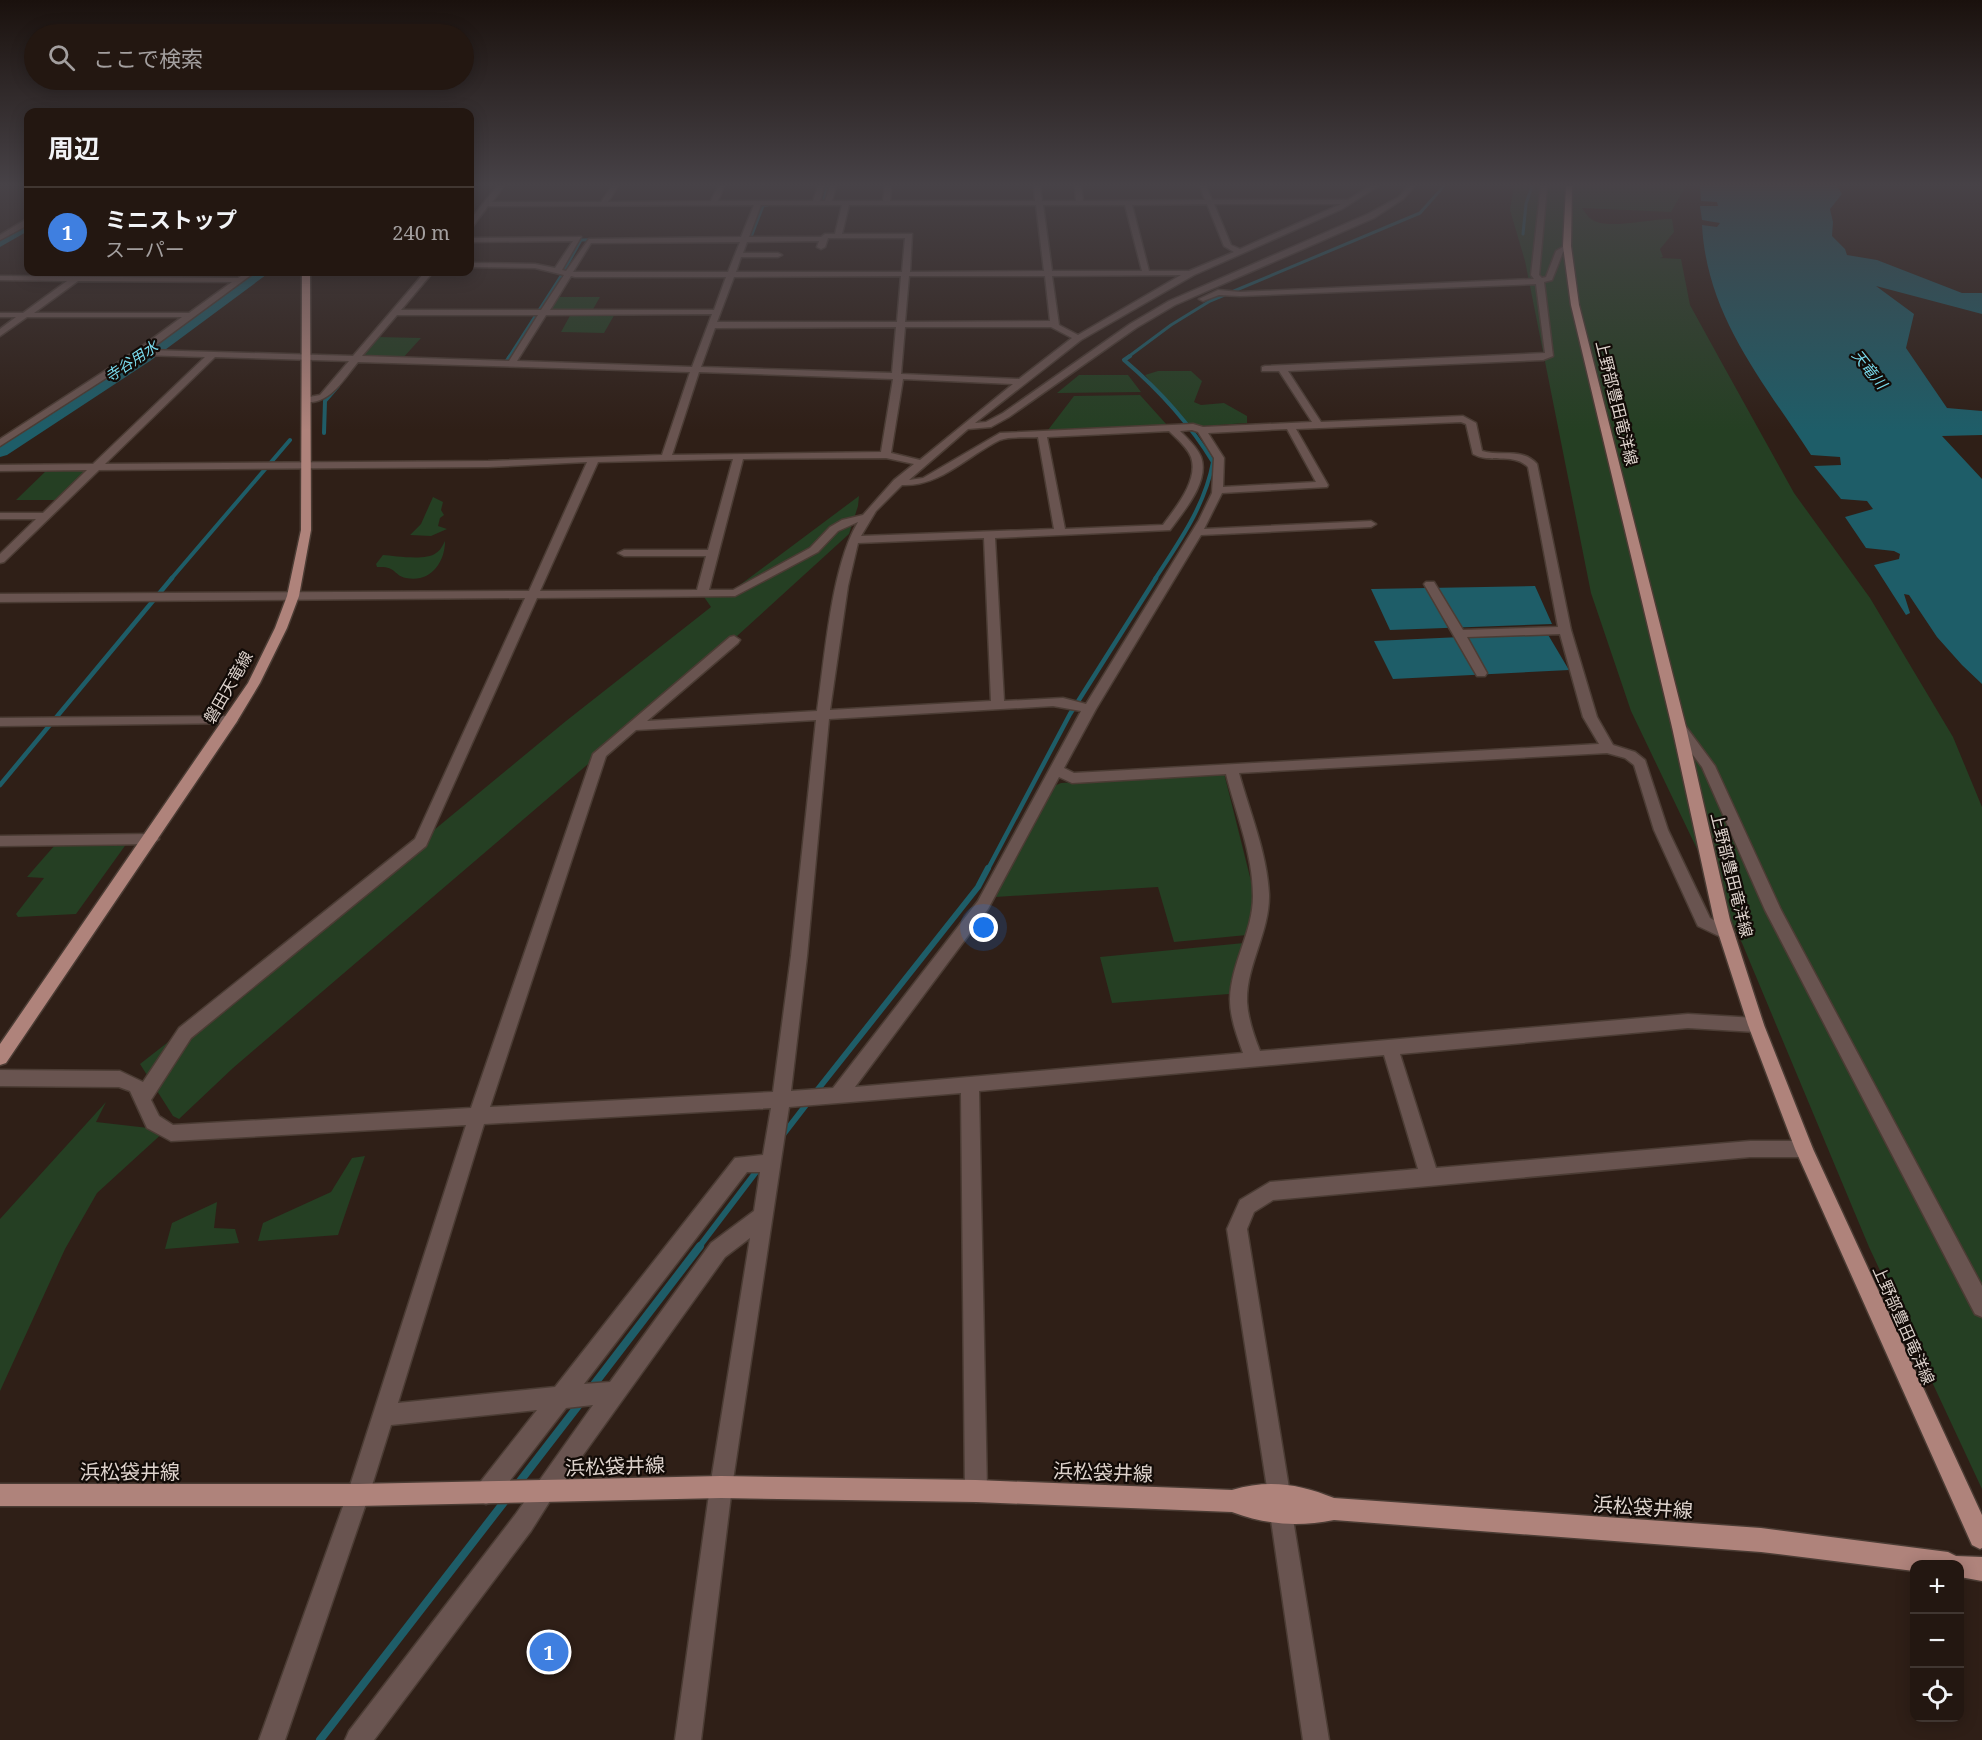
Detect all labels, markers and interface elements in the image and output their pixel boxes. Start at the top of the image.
search box [24,24,474,90]
icon: search [45,41,78,74]
text: ここで検索 [93,43,203,73]
text: 周辺 [48,130,100,166]
text: ミニストップ [105,204,237,234]
text: 1 [62,219,73,246]
text: 240 m [392,219,450,246]
text: スーパー [105,236,185,263]
water label: 寺谷用水 [101,335,163,386]
street label: 上野部豊田竜洋線 [1591,338,1643,468]
water label: 天竜川 [1848,345,1893,394]
street label: 磐田天竜線 [198,647,258,727]
street label: 上野部豊田竜洋線 [1706,810,1758,940]
your location [969,913,998,942]
street label: 上野部豊田竜洋線 [1868,1262,1940,1388]
street label: 浜松袋井線 [565,1451,665,1481]
street label: 浜松袋井線 [1053,1457,1153,1487]
street label: 浜松袋井線 [80,1458,180,1485]
street label: 浜松袋井線 [1592,1490,1694,1524]
map controls [1910,1560,1964,1722]
button: + [1910,1560,1964,1614]
button: − [1910,1614,1964,1668]
pin: 1 [530,1630,568,1674]
button: locate [1910,1668,1964,1722]

